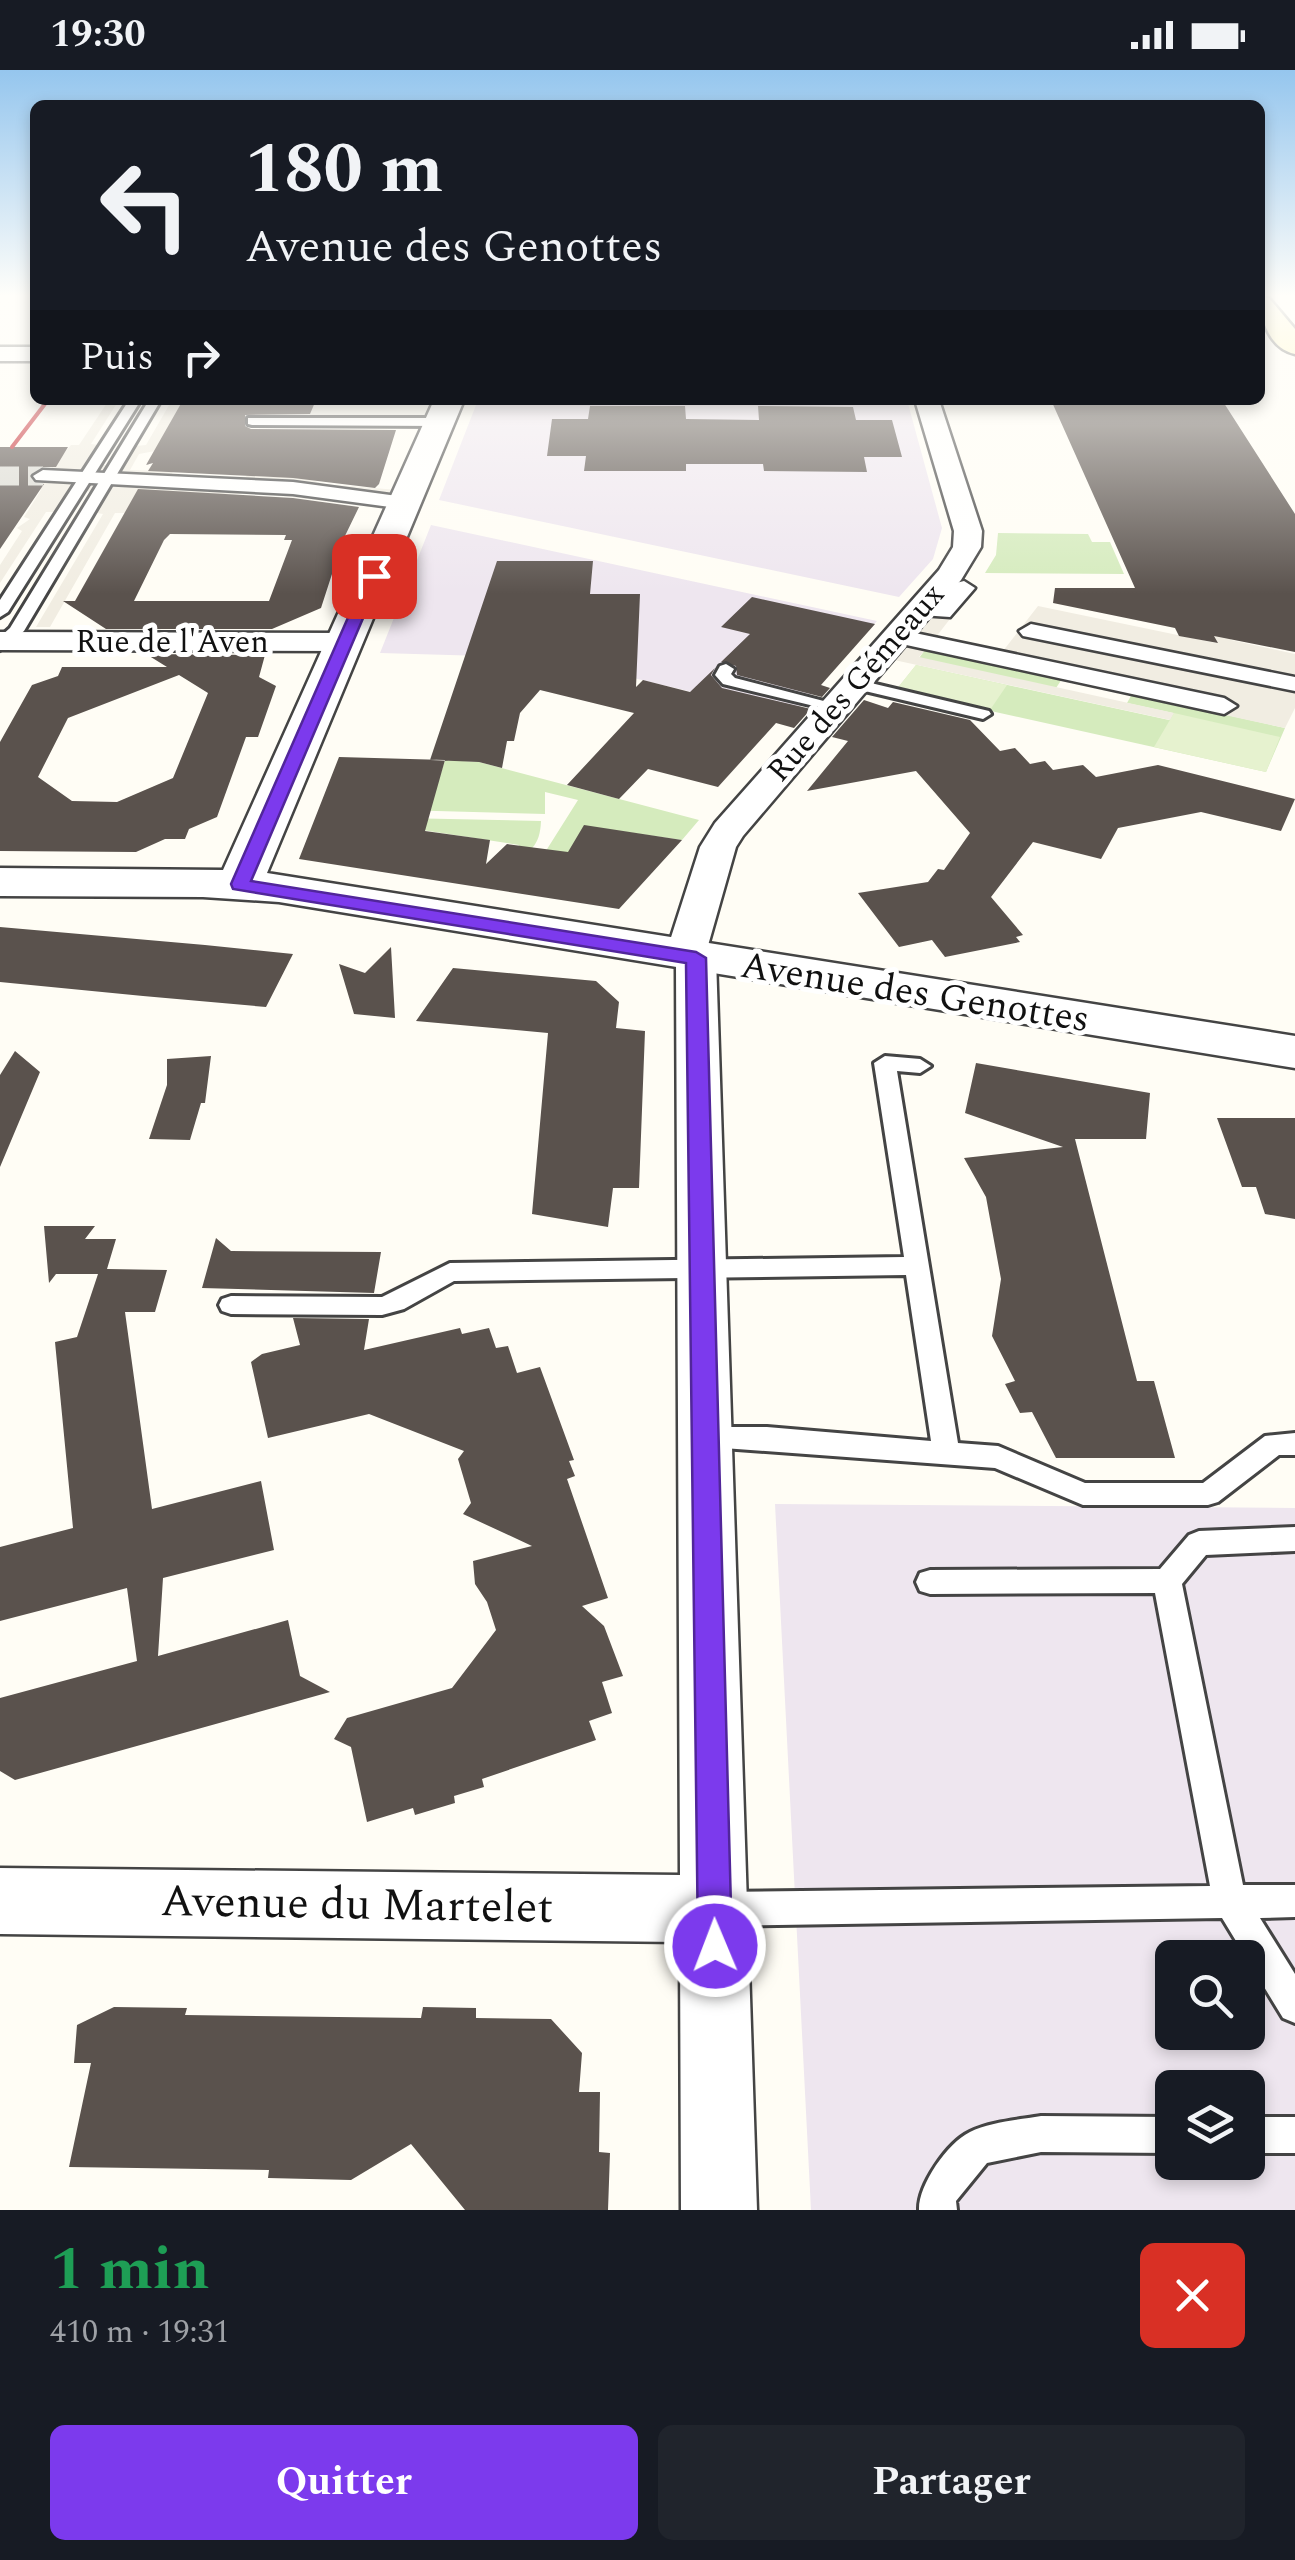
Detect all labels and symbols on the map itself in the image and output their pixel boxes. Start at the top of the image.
pin [332,534,417,619]
street label: Rue des Gémeaux [755,572,957,794]
street label: Rue de l'Aven [75,618,269,667]
street label: Avenue des Genottes [736,937,1094,1049]
street label: Avenue du Martelet [160,1867,554,1943]
position arrow [663,1894,767,1998]

